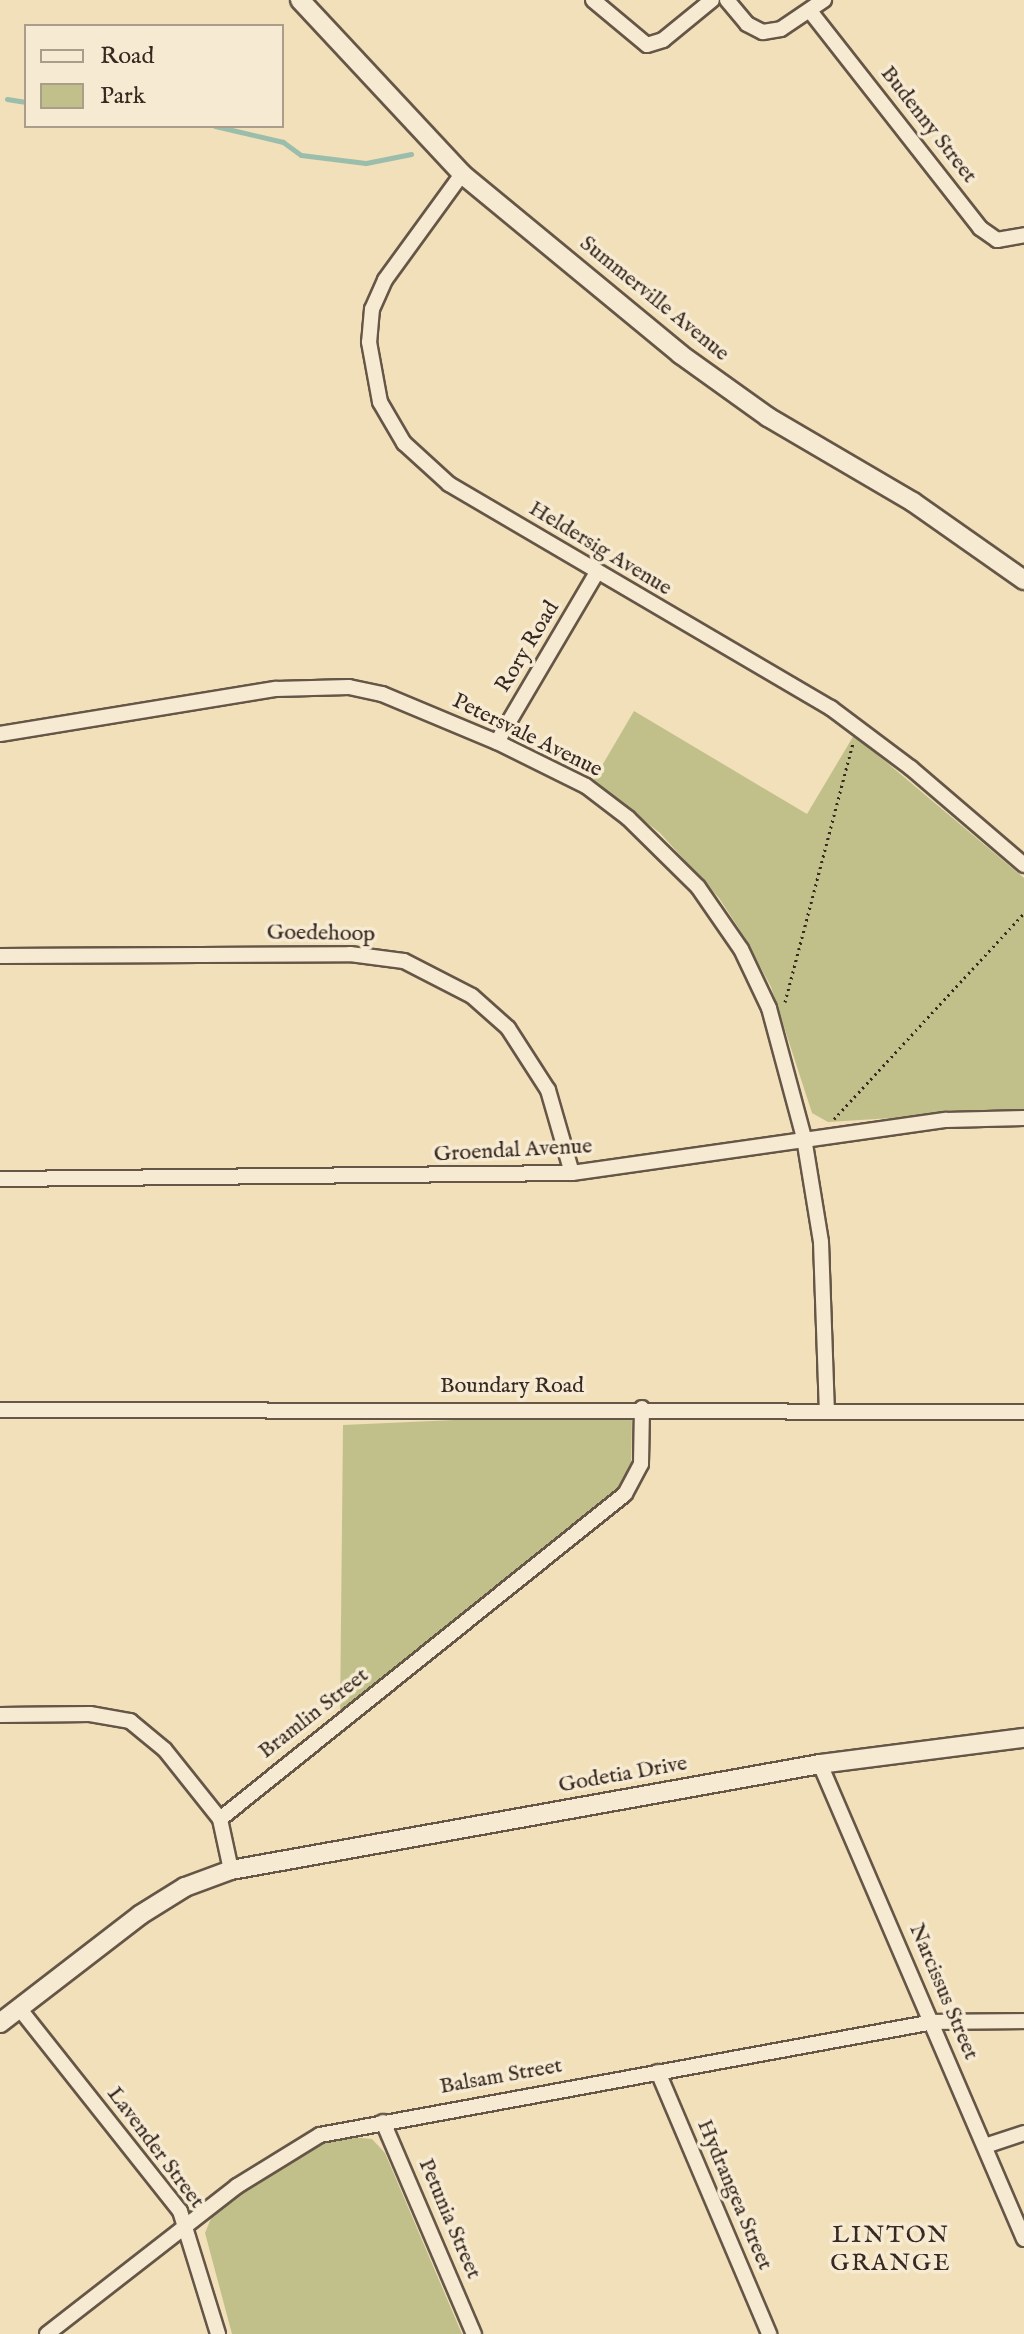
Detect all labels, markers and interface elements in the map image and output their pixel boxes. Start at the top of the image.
legend [24,24,284,128]
text: Road [100,41,154,72]
street label: Budenny Street [874,61,982,189]
text: Park [100,81,146,112]
street label: Summerville Avenue [574,231,734,367]
street label: Heldersig Avenue [524,496,676,602]
street label: Rory Road [490,597,566,697]
street label: Petersvale Avenue [448,688,606,784]
street label: Goedehoop [267,920,375,948]
street label: Groendal Avenue [433,1134,593,1168]
street label: Boundary Road [440,1374,584,1400]
street label: Bramlin Street [254,1663,374,1765]
street label: Godetia Drive [557,1751,689,1799]
street label: Narcissus Street [902,1920,984,2064]
street label: Balsam Street [438,2053,564,2101]
street label: Lavender Street [101,2082,209,2214]
street label: Hydrangea Street [690,2116,778,2274]
street label: Petunia Street [412,2155,486,2283]
district label: LINTON GRANGE [830,2222,952,2278]

